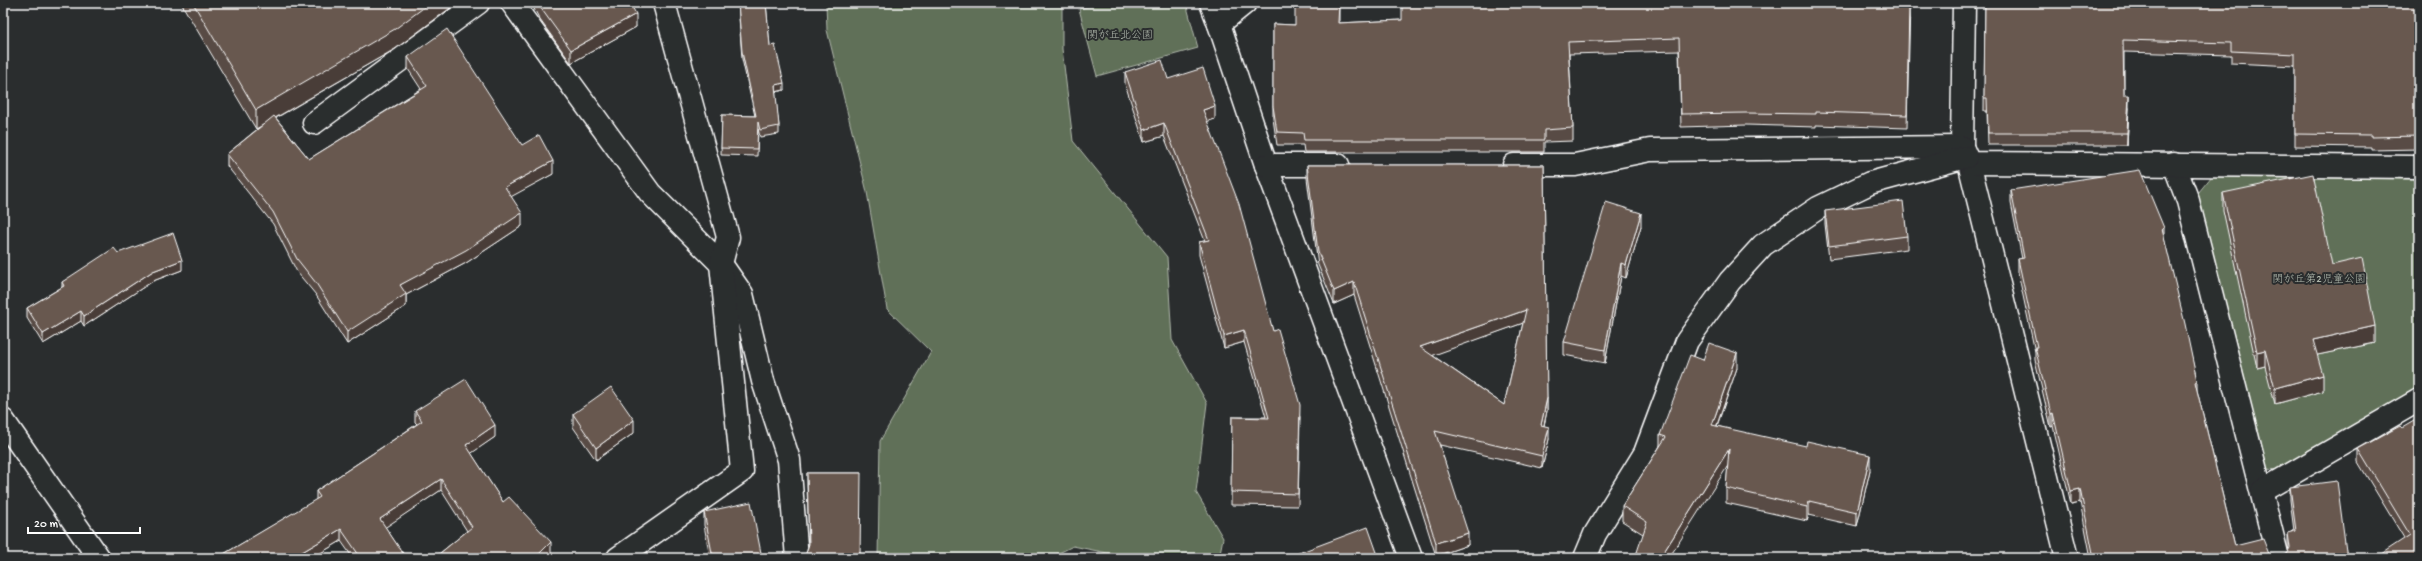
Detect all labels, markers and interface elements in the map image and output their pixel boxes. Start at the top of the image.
park label: 関が丘北公園 [1087,29,1153,42]
park label: 関が丘第2児童公園 [2272,273,2366,286]
scale bar [28,509,140,535]
text: 20 m [34,518,59,532]

